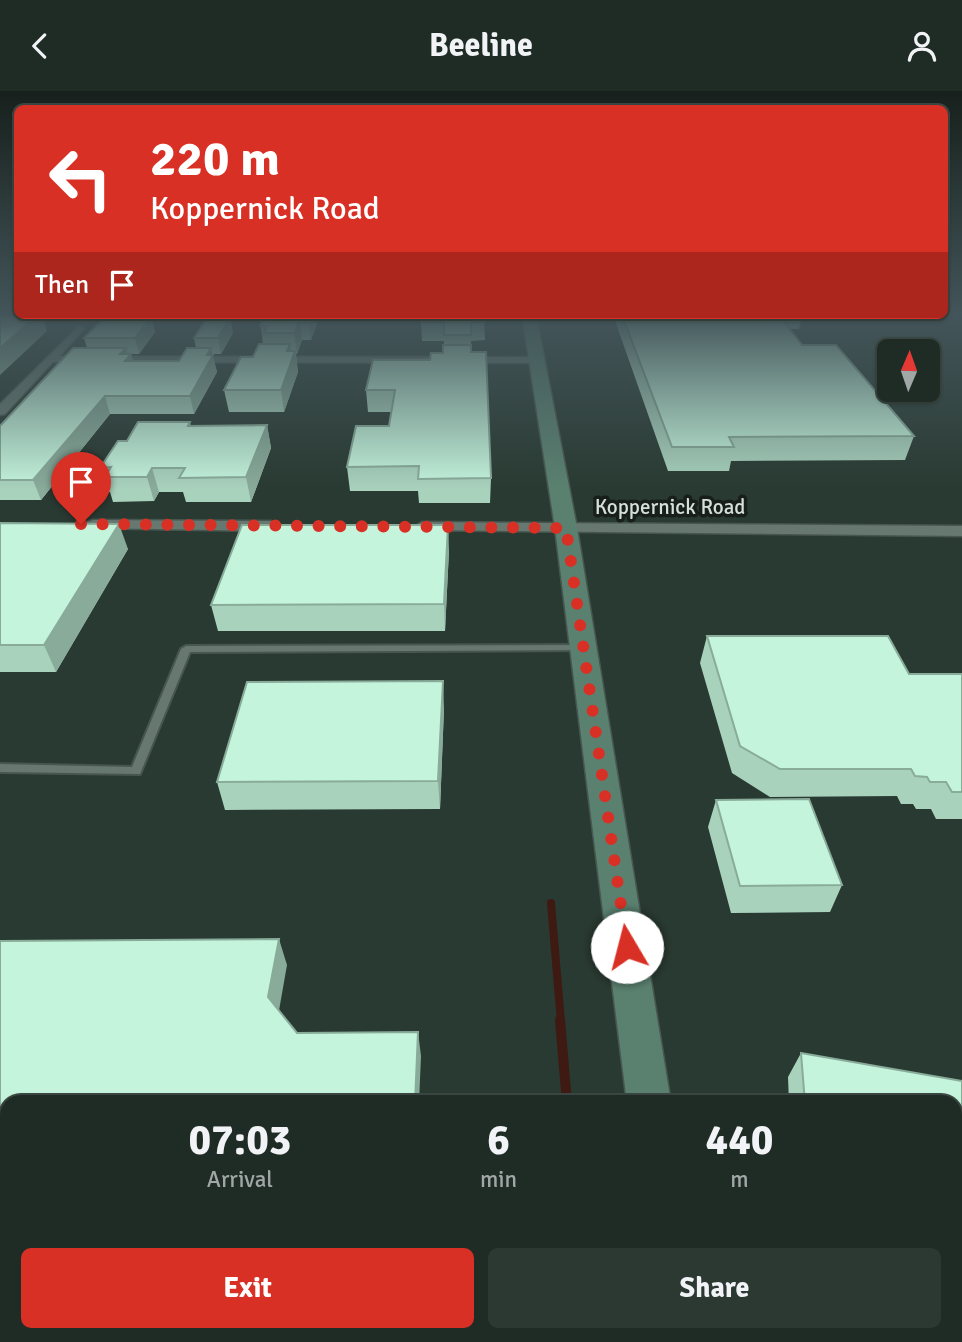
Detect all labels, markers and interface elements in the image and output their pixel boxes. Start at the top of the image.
text: Beeline [429,26,533,65]
icon: back [21,27,59,65]
icon: person [903,27,941,65]
text: 220 m [150,129,280,189]
icon: left [35,133,126,224]
text: Koppernick Road [150,189,380,228]
icon: arrive [103,266,141,304]
text: Then [35,269,89,301]
north arrow [877,339,940,403]
map controls [877,339,940,402]
pin [51,452,111,524]
icon: arrive [62,463,100,501]
street label: Koppernick Road [595,494,745,520]
position arrow [590,910,664,984]
text: 07:03 [188,1115,292,1166]
text: 6 [487,1115,510,1166]
text: 440 [705,1115,774,1166]
text: Arrival [207,1165,273,1194]
text: min [480,1165,517,1194]
text: m [730,1165,749,1194]
button: Exit [21,1248,474,1328]
button: Share [488,1248,941,1328]

